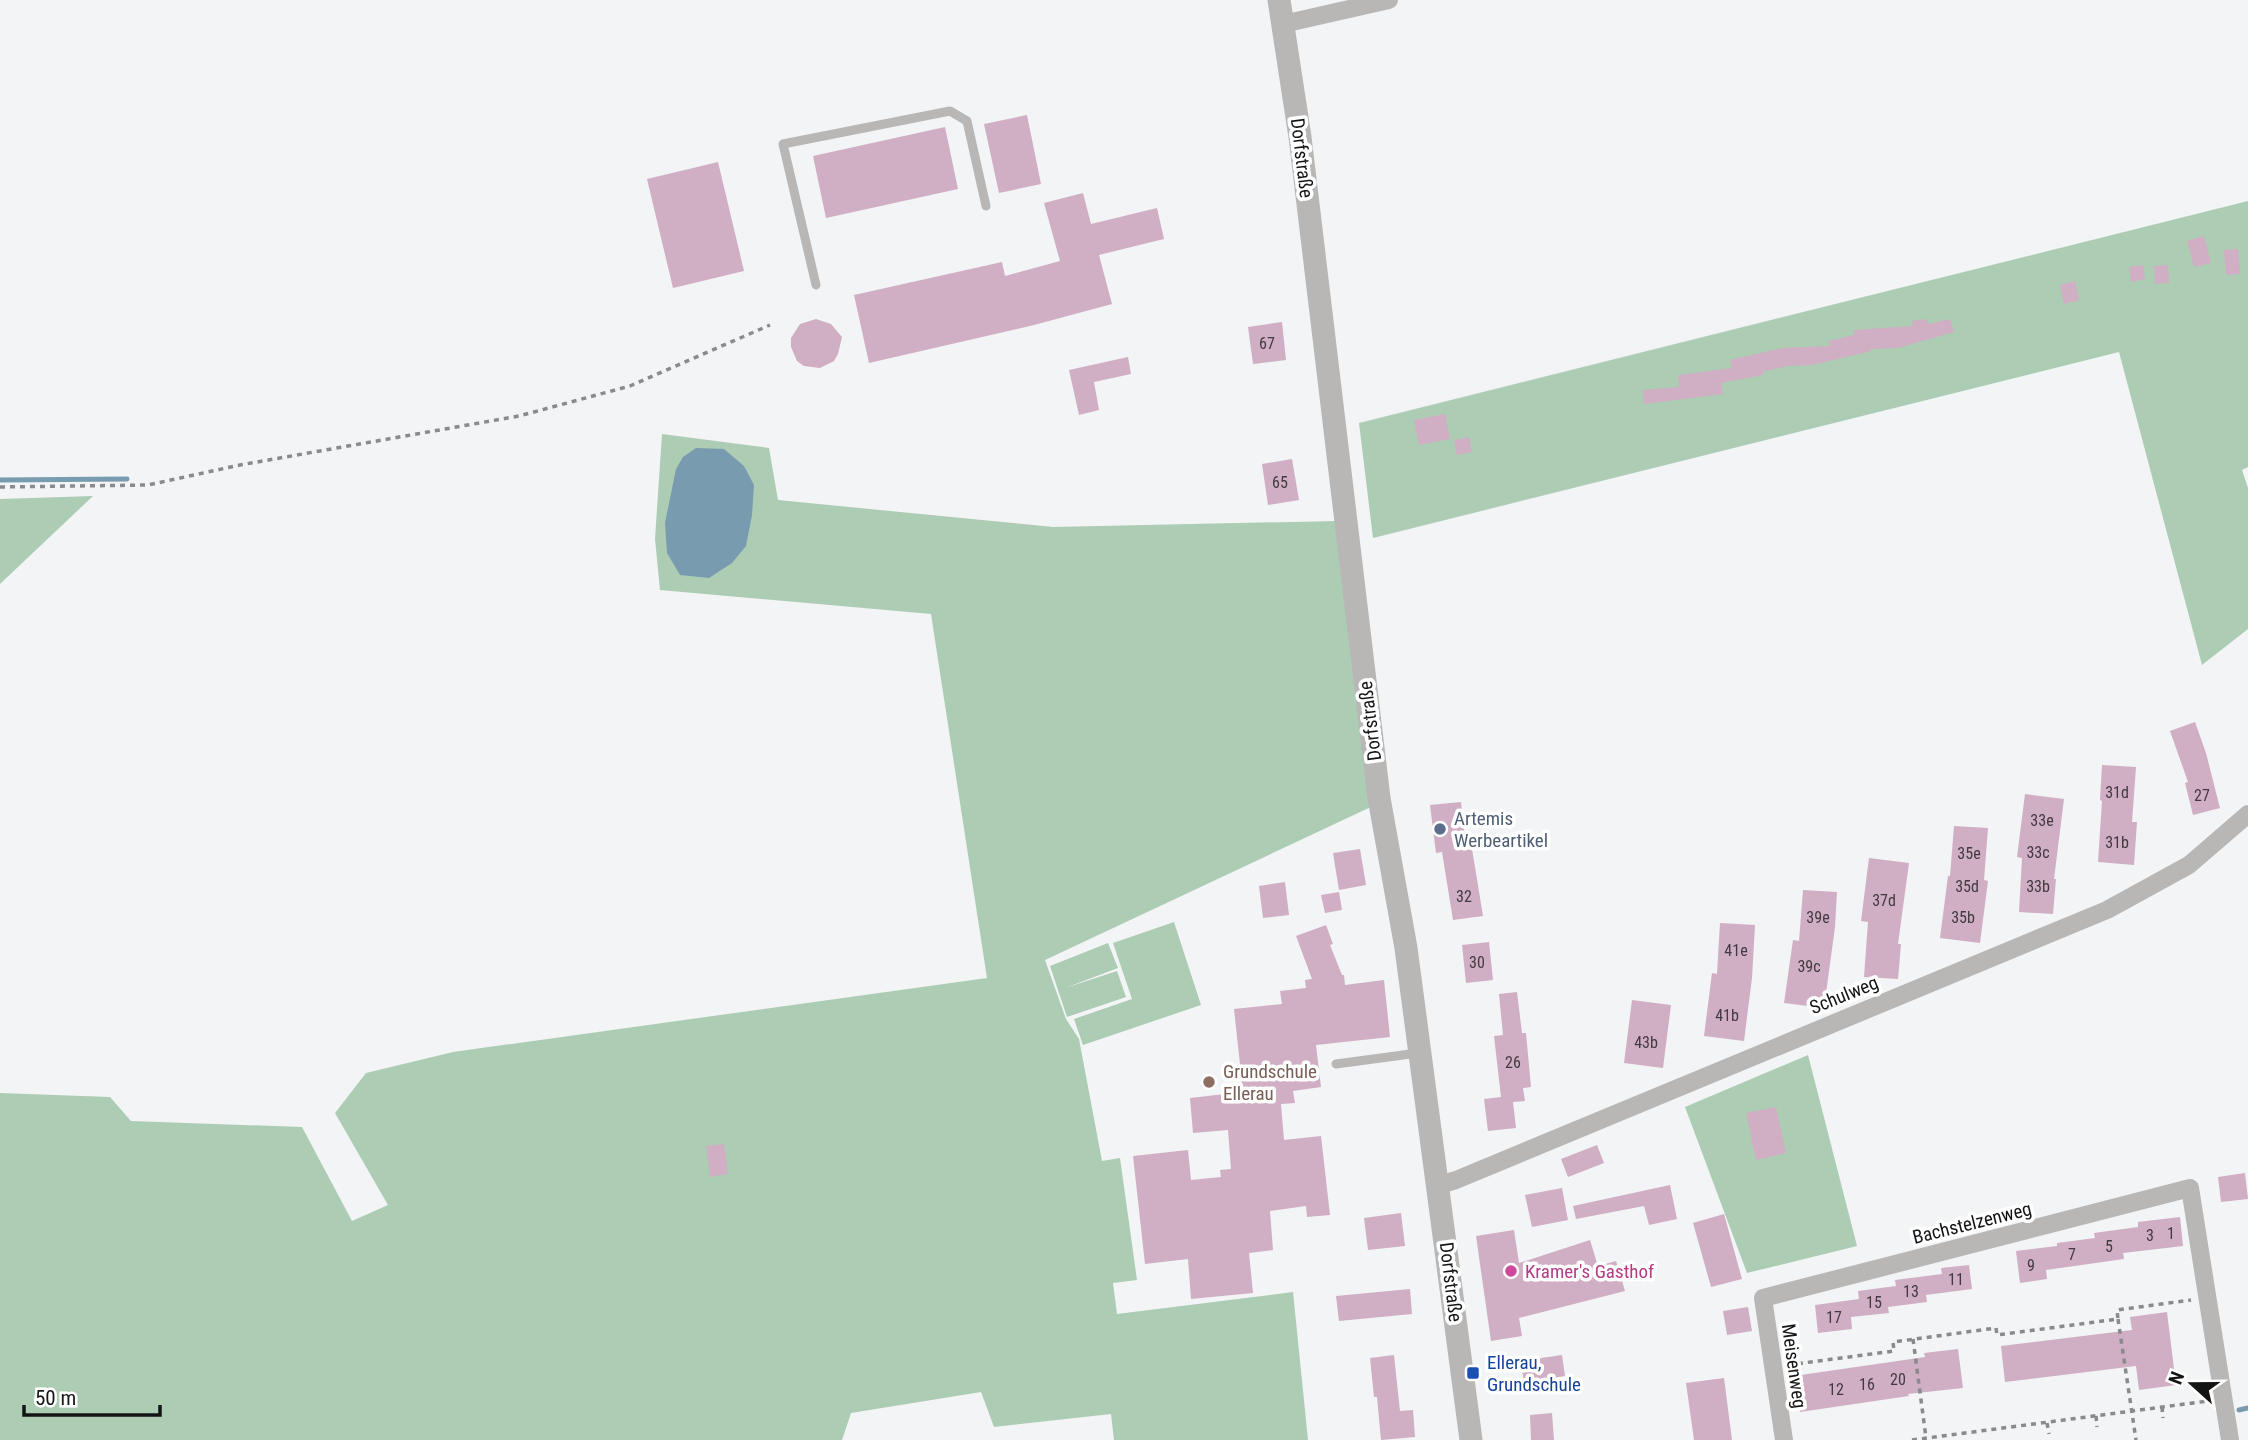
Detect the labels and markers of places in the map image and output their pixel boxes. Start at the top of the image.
place label: Artemis Werbeartikel [1454,807,1548,852]
marker: Artemis Werbeartikel [1432,821,1448,837]
place label: Grundschule Ellerau [1223,1060,1317,1105]
marker: Grundschule Ellerau [1201,1074,1217,1090]
place label: Kramer's Gasthof [1525,1260,1654,1283]
marker: Kramer's Gasthof [1503,1263,1519,1279]
place label: Ellerau, Grundschule [1487,1351,1581,1396]
marker: Ellerau, Grundschule [1465,1365,1481,1381]

